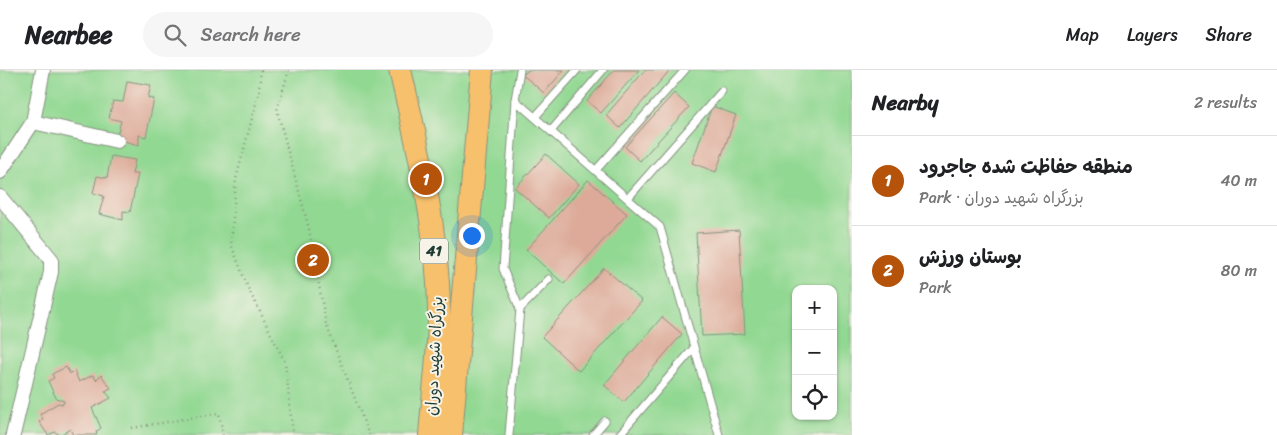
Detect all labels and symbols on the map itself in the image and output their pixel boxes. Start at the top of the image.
pin: 1 [410,160,442,198]
your location [459,223,485,249]
road number: 41 [420,238,448,264]
pin: 2 [297,241,329,279]
street label: بزرگراه شهید دوران [416,296,452,416]

